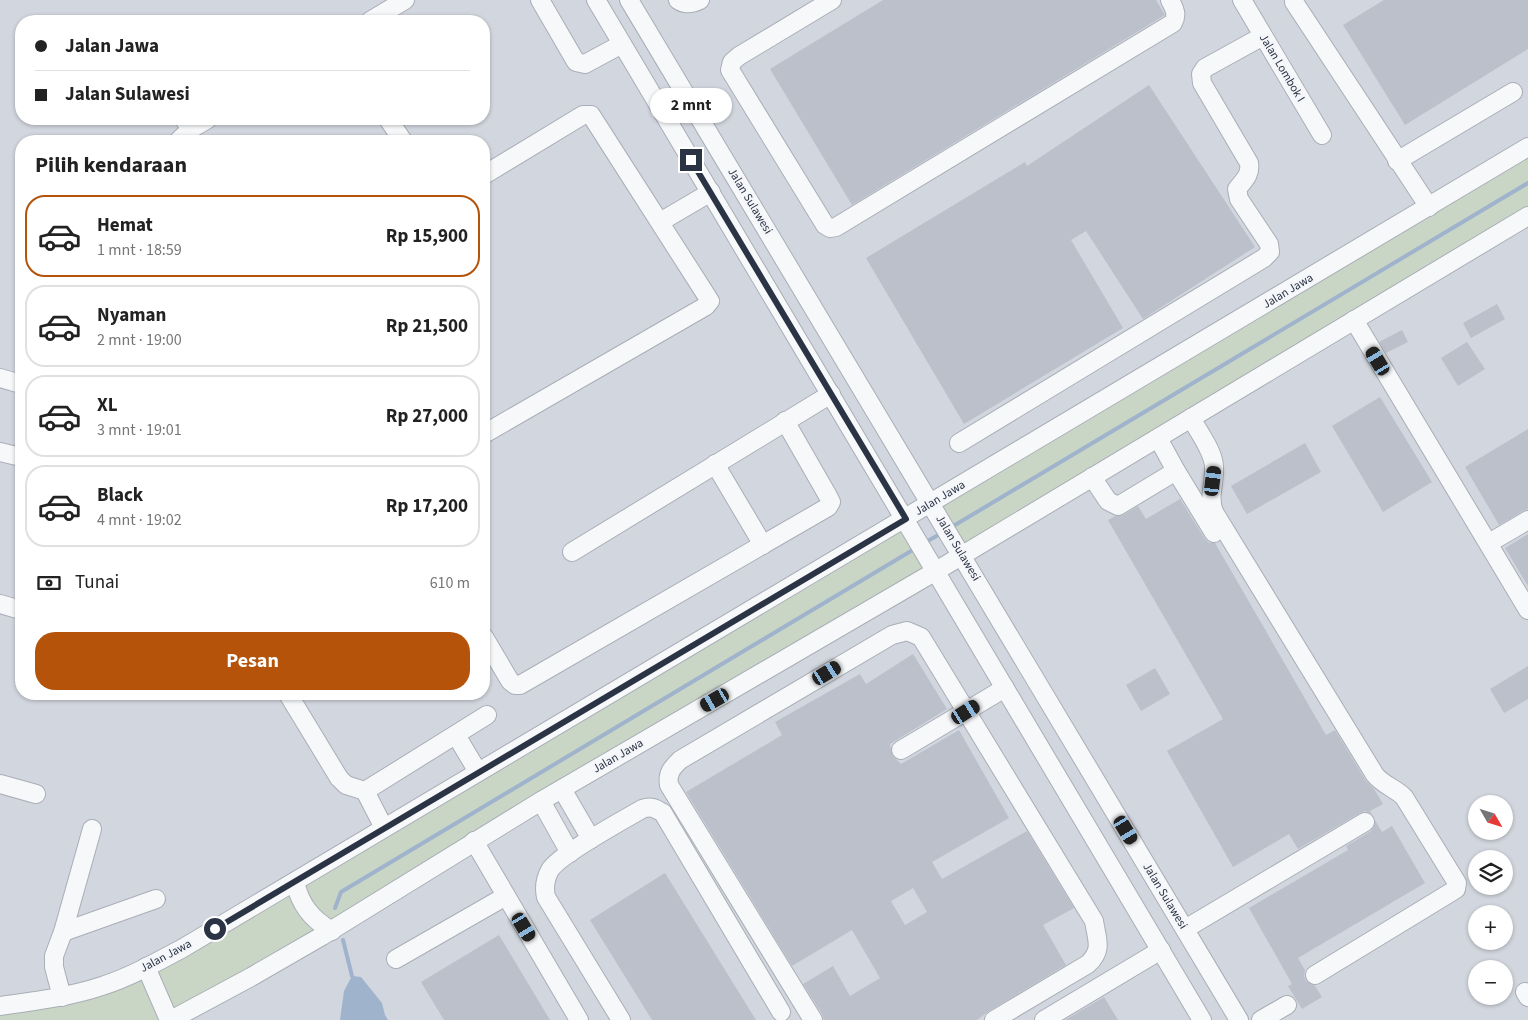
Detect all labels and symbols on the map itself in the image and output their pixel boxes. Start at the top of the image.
street label: Jalan Lombok I [1255,31,1309,105]
callout: 2 mnt [650,88,732,122]
route end [680,149,702,171]
street label: Jalan Sulawesi [724,165,776,237]
street label: Jalan Jawa [1260,269,1316,313]
car [1363,344,1392,378]
car [1203,465,1222,497]
street label: Jalan Jawa [912,476,968,520]
street label: Jalan Sulawesi [932,512,984,584]
car [810,659,843,687]
car [698,686,731,714]
car [949,698,982,726]
street label: Jalan Jawa [589,735,647,777]
north arrow [1468,795,1512,840]
car [1111,813,1140,847]
street label: Jalan Sulawesi [1139,860,1191,932]
car [509,910,538,944]
route start [204,918,226,940]
street label: Jalan Jawa [137,935,195,977]

